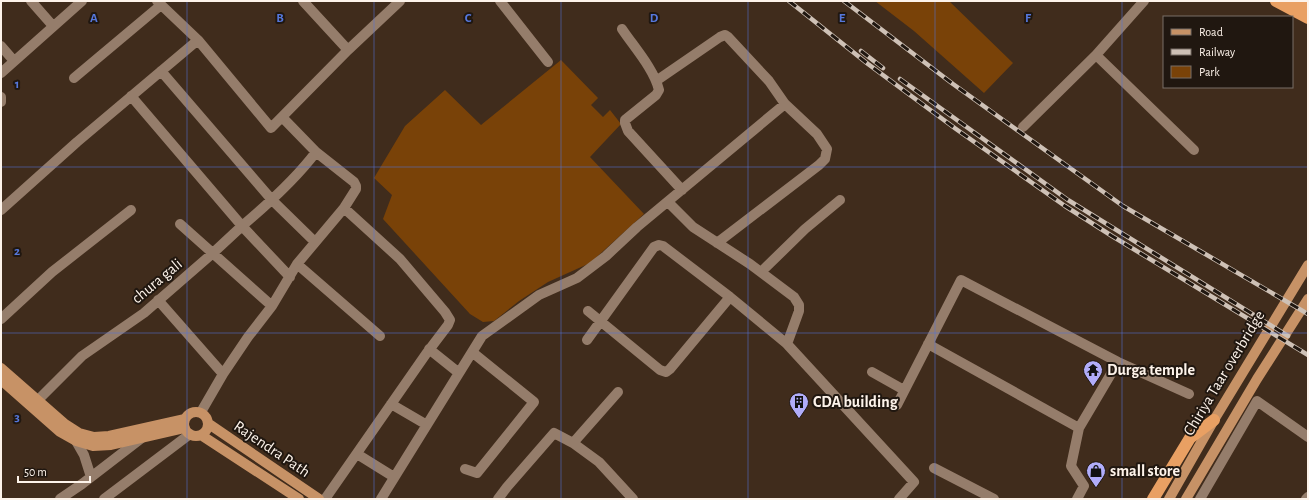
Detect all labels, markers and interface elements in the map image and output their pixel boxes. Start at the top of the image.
text: A [90,12,98,25]
text: B [276,12,284,25]
text: C [465,12,472,25]
text: D [650,12,659,25]
text: E [839,12,846,25]
text: F [1025,12,1032,25]
legend [1163,16,1293,88]
text: Road [1199,26,1223,38]
text: Railway [1199,46,1235,59]
text: Park [1199,66,1220,78]
text: 1 [15,78,19,91]
text: 2 [14,245,20,258]
street label: chura gali [129,255,185,307]
street label: Chiriya Taar overbridge [1180,308,1268,439]
temple icon: Durga temple [1082,359,1104,387]
place label: Durga temple [1107,362,1195,378]
building icon: CDA building [788,391,810,419]
place label: CDA building [813,394,899,410]
text: 3 [14,411,20,424]
street label: Rajendra Path [231,418,313,481]
scale bar [18,458,90,484]
shop icon: small store [1085,460,1107,488]
place label: small store [1110,463,1180,479]
text: 50 m [24,466,47,478]

